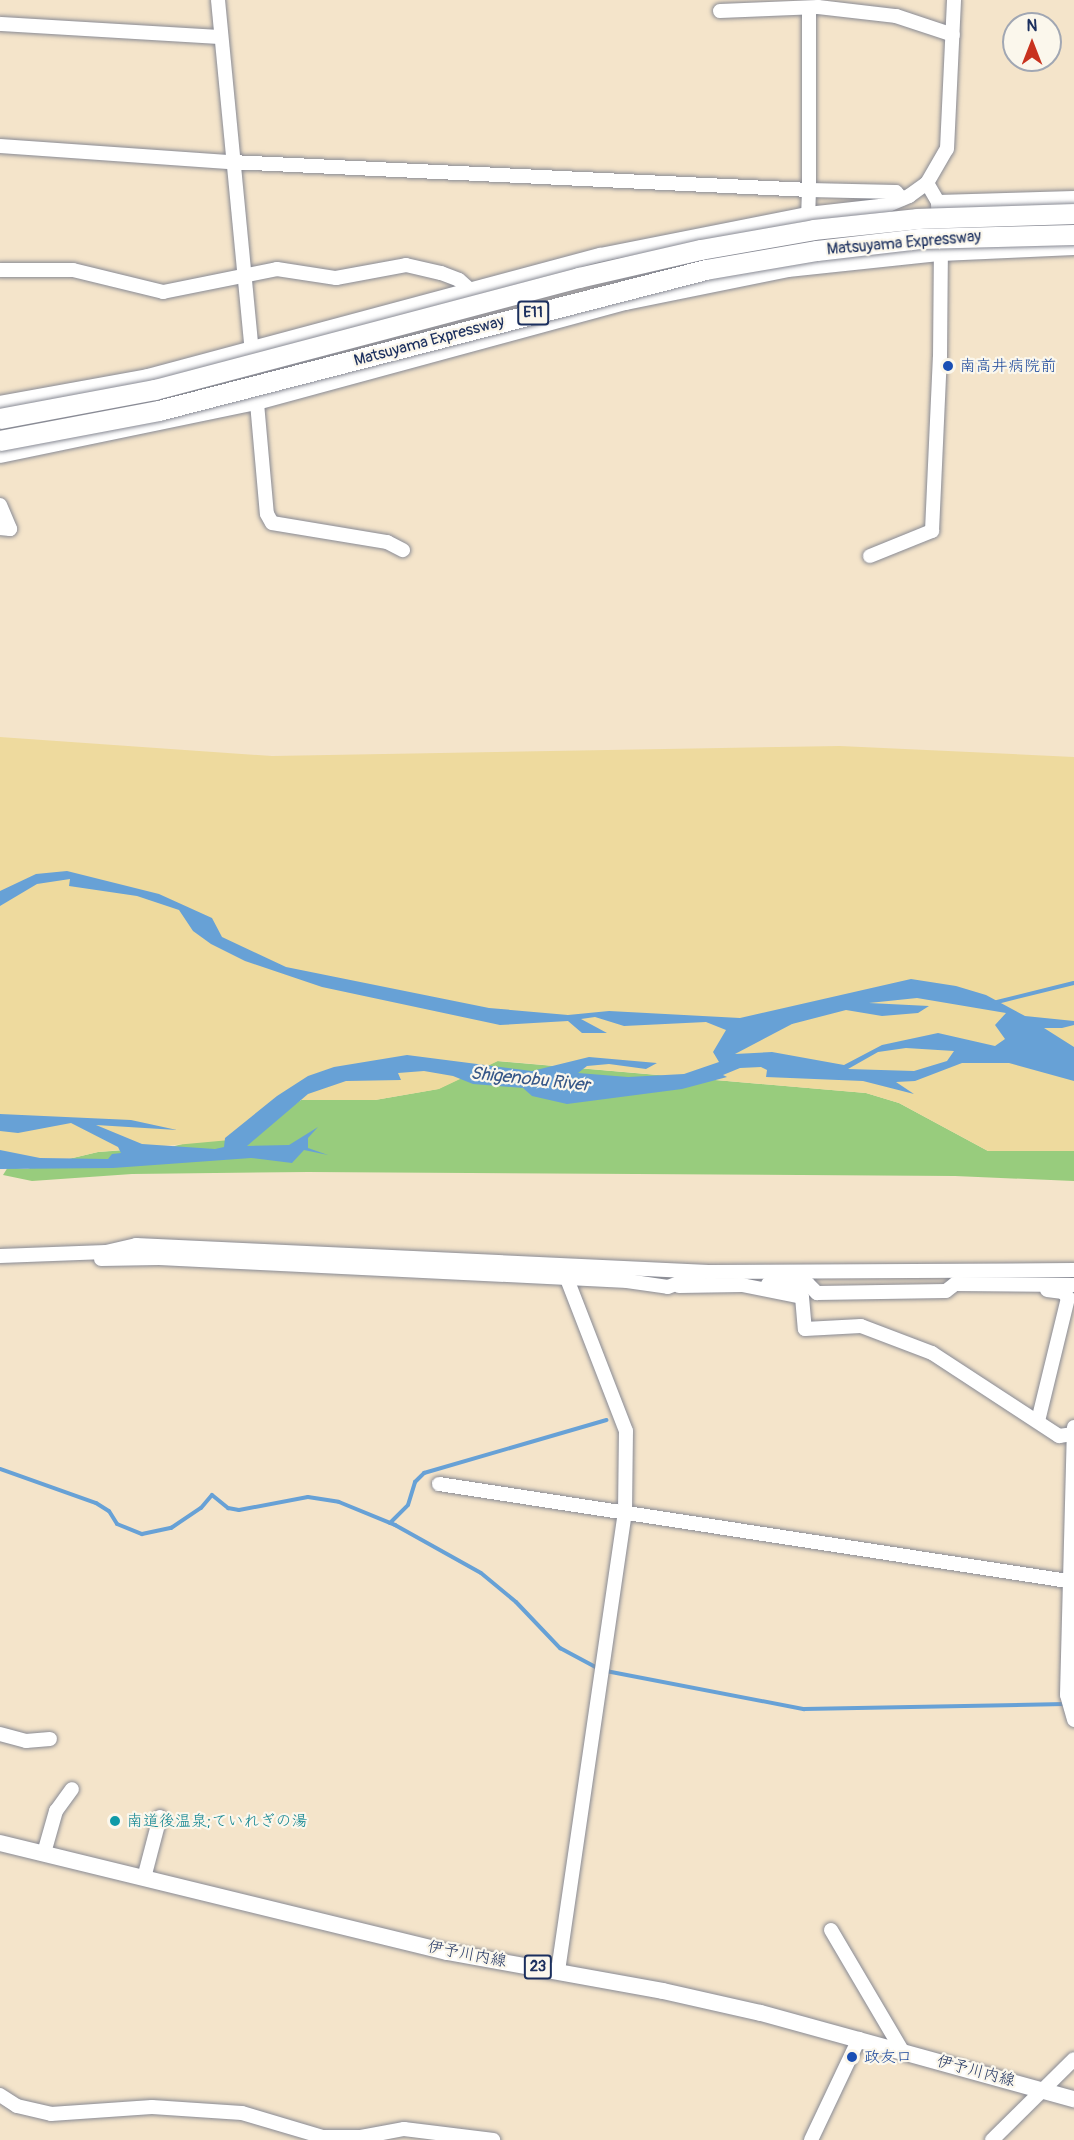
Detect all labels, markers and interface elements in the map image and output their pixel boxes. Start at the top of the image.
north arrow [1002,12,1062,72]
text: N [1027,16,1037,36]
street label: Matsuyama Expressway [826,227,982,259]
road number: E11 [516,301,550,325]
street label: Matsuyama Expressway [352,312,506,370]
place label: 南高井病院前 [960,356,1056,376]
marker: 南高井病院前 [941,359,955,373]
water label: Shigenobu River [469,1063,591,1097]
place label: 南道後温泉;ていれぎの湯 [127,1811,307,1831]
marker: 南道後温泉;ていれぎの湯 [108,1814,122,1828]
street label: 伊予川内線 [426,1937,508,1971]
road number: 23 [523,1955,553,1979]
place label: 政友口 [864,2047,912,2067]
marker: 政友口 [845,2050,859,2064]
street label: 伊予川内線 [935,2051,1017,2091]

